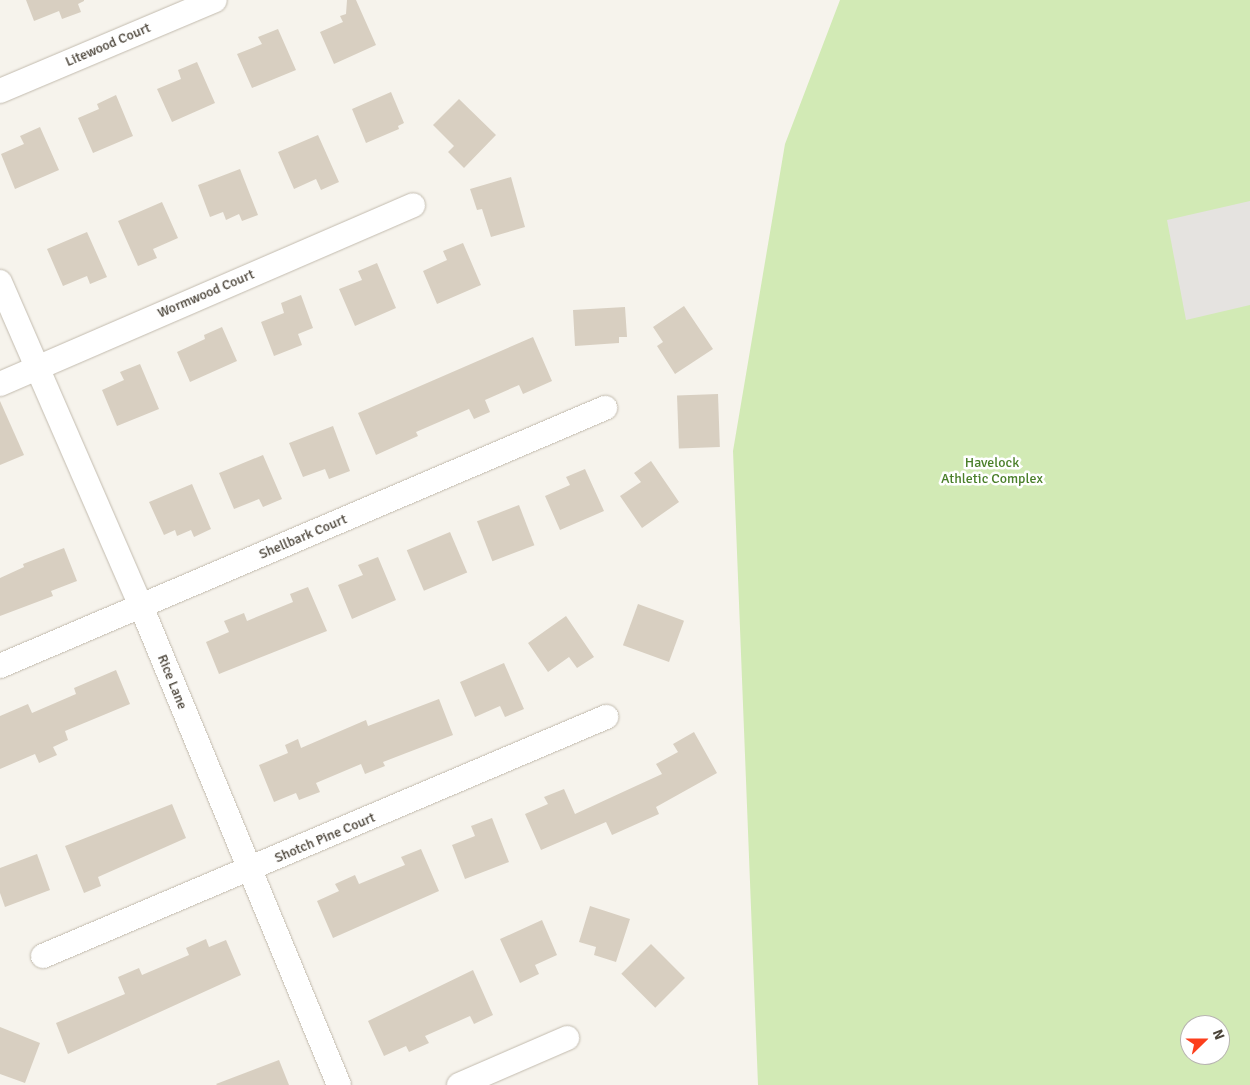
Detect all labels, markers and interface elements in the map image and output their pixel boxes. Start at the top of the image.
street label: Litewood Court [63,19,153,71]
street label: Wormwood Court [155,266,257,322]
park label: Havelock Athletic Complex [941,455,1043,488]
street label: Shellbark Court [257,511,349,563]
street label: Rice Lane [153,652,191,712]
street label: Shotch Pine Court [272,809,378,867]
north arrow [1180,1015,1230,1065]
text: N [1209,1027,1228,1042]

